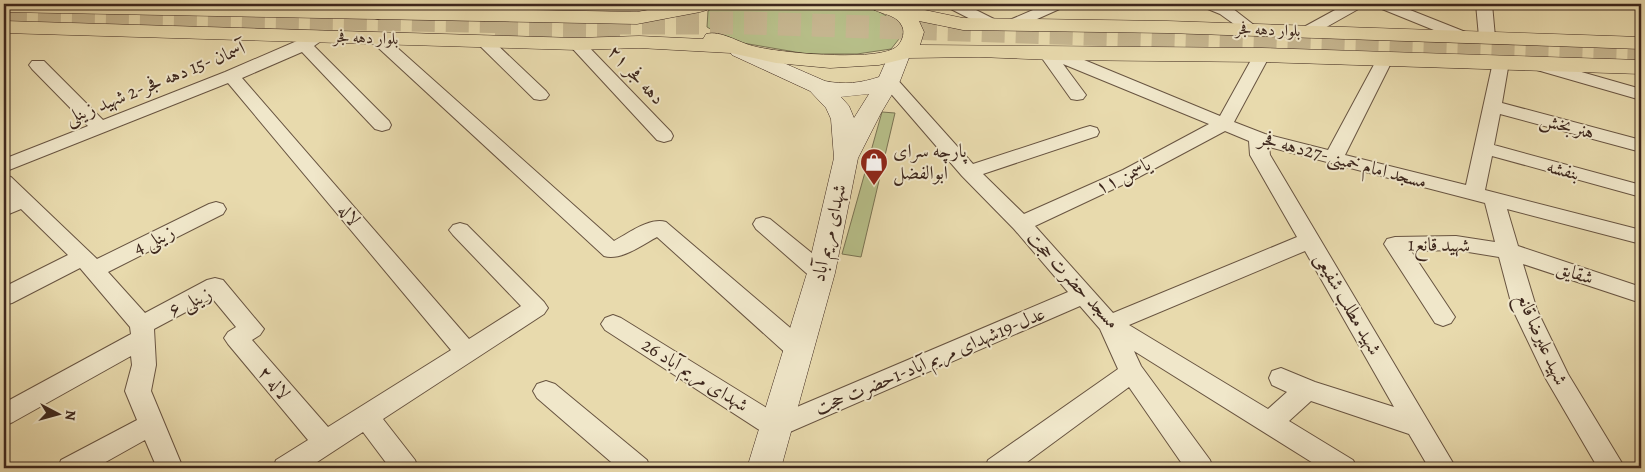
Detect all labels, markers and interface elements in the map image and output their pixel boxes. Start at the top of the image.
street label: بلوار دهه فجر [1233,18,1301,42]
street label: بلوار دهه فجر [331,26,399,50]
street label: آسمان -15 دهه فجر-2 شهید زینلی [61,34,251,132]
street label: دهه فجر ۲۱ [602,39,670,111]
street label: هنر بخش [1537,106,1597,146]
street label: مسجد امام خمینی-27دهه فجر [1253,125,1430,198]
place label: پارچه سرای ابوالفضل [893,138,968,186]
shop icon: پارچه سرای ابوالفضل [859,147,889,186]
street label: یاسمن ۱۱ [1091,151,1156,201]
street label: بنفشه [1544,153,1582,187]
street label: شهدای مریم آباد [805,182,856,285]
street label: لاله [332,198,366,232]
street label: زینلی 4 [129,219,179,262]
street label: مسجد حضرت حجت [1021,225,1125,335]
street label: 1شهید قانع [1408,231,1470,263]
street label: شهید مطلب شفیعی [1308,248,1388,360]
street label: شقایق [1553,255,1597,291]
street label: زینلی ۶ [164,281,217,324]
street label: شهید علیرضا قانع [1506,289,1574,391]
street label: عدل-19شهدای مریم آباد-1حضرت حجت [811,301,1050,424]
street label: 26 شهدای مریم آباد [635,332,753,421]
street label: لاله ۲ [252,360,296,406]
north arrow [32,390,82,440]
text: N [60,409,80,421]

